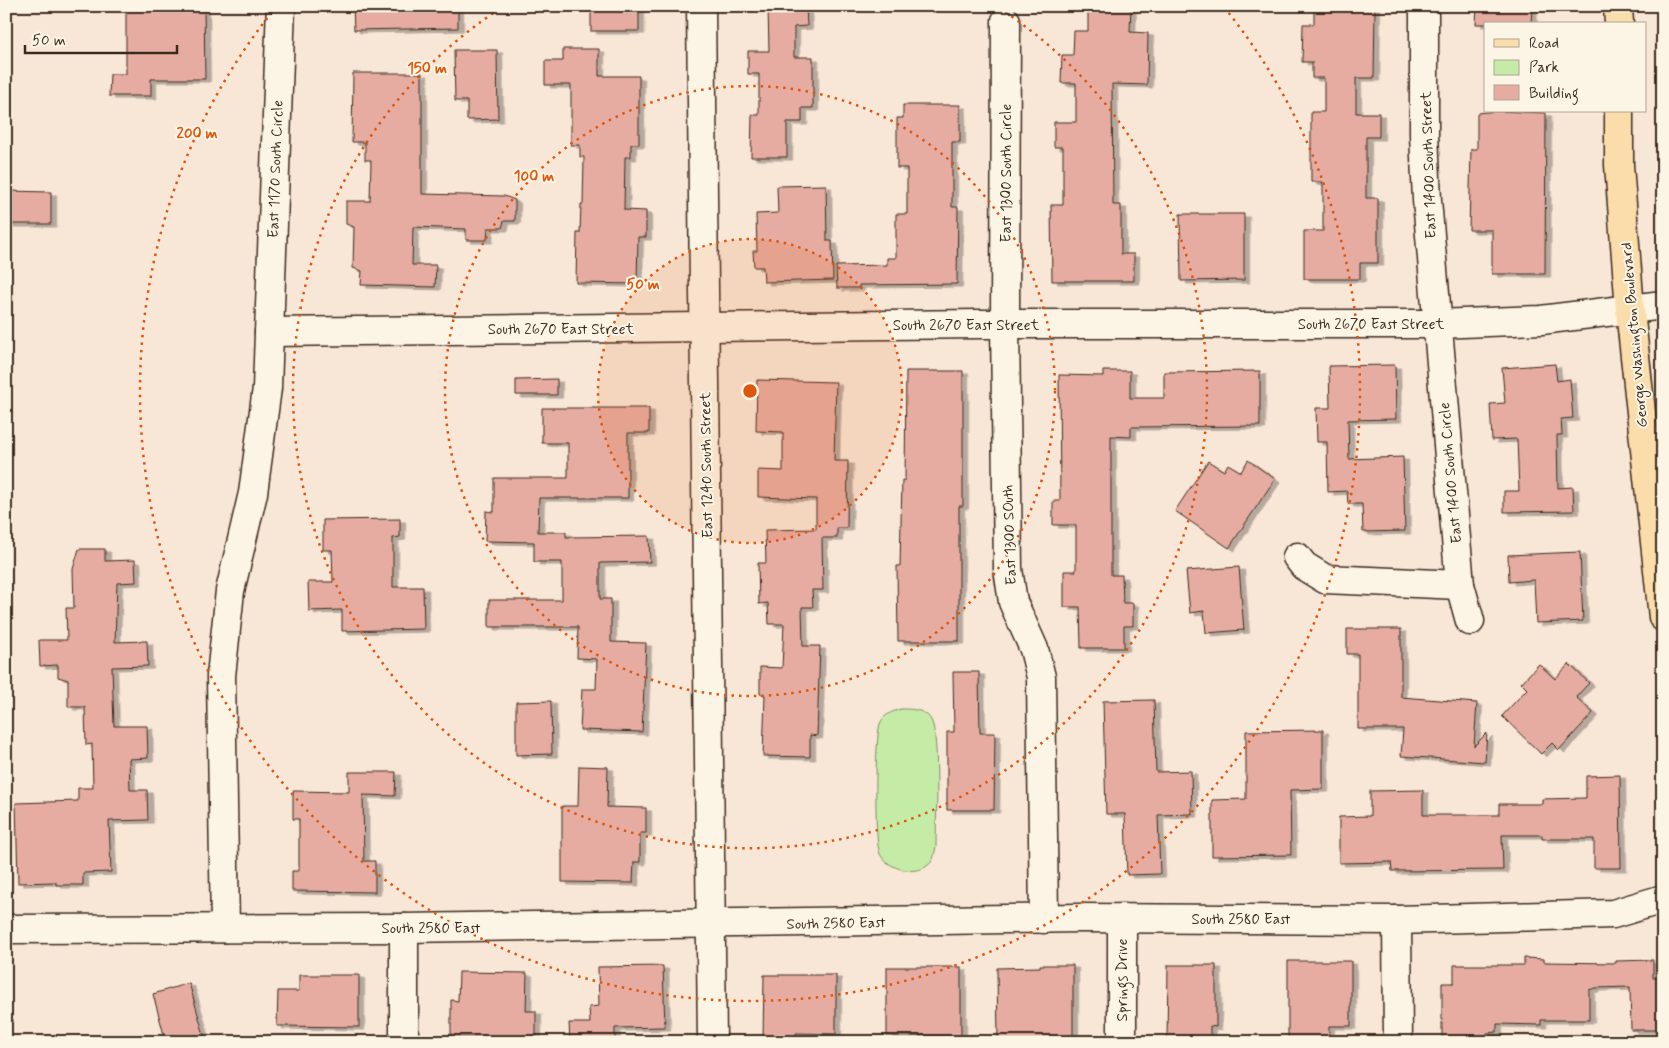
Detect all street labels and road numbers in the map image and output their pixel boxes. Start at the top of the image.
street label: East 1400 South Street [1416,91,1442,239]
street label: East 1170 South Circle [264,99,288,238]
street label: East 1300 South Circle [997,103,1017,242]
street label: George Washington Boulevard [1617,241,1654,428]
street label: South 2670 East Street [1298,315,1444,335]
street label: South 2670 East Street [893,316,1039,336]
street label: South 2670 East Street [488,320,634,340]
street label: East 1240 South Street [696,392,718,538]
street label: East 1400 South Circle [1435,401,1467,544]
street label: East 1300 SOuth [998,485,1022,585]
street label: South 2580 East [1192,910,1291,930]
street label: South 2580 East [786,913,886,935]
street label: South 2580 East [382,919,481,939]
street label: Springs Drive [1113,938,1134,1021]

